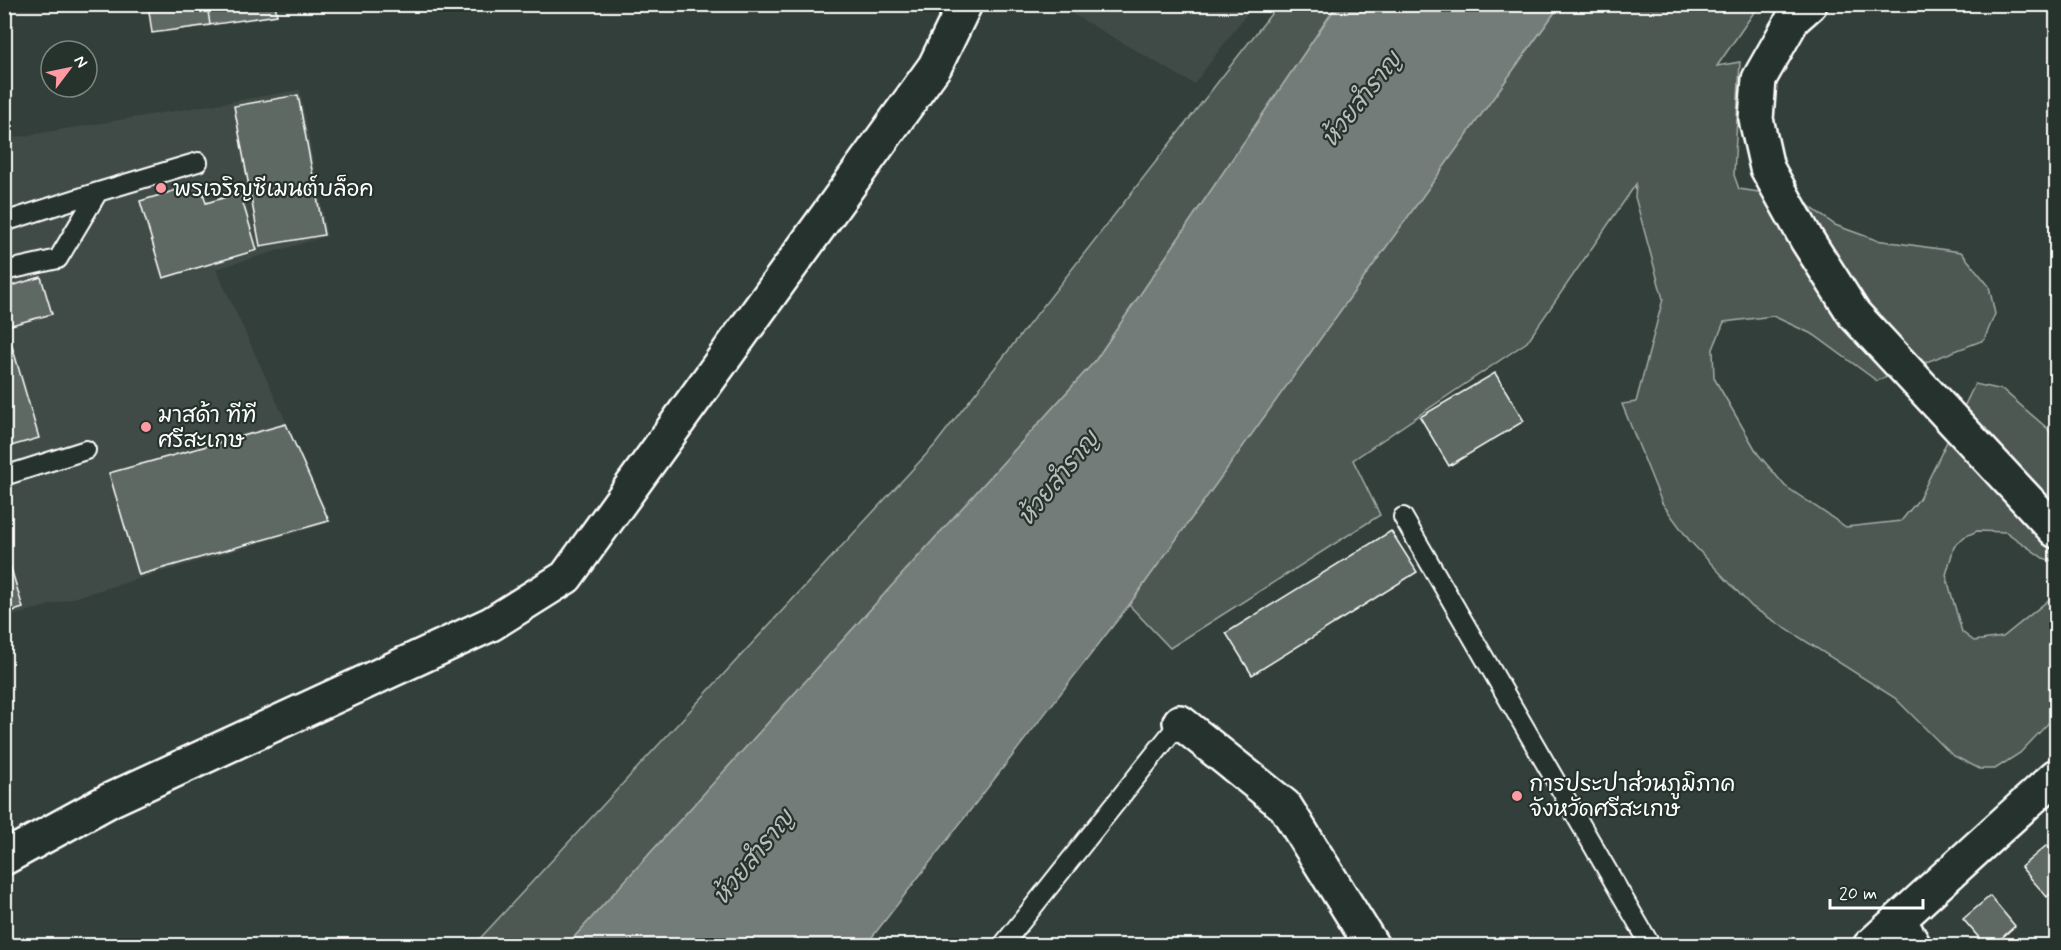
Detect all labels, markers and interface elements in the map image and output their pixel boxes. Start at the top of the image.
north arrow [39,39,99,99]
water label: ห้วยสำราญ [1315,44,1411,154]
text: N [69,52,92,72]
place label: พรเจริญซีเมนต์บล็อค [173,174,374,204]
marker: พรเจริญซีเมนต์บล็อค [154,181,168,195]
place label: มาสด้า ทีที ศรีสะเกษ [158,400,257,455]
marker: มาสด้า ทีที ศรีสะเกษ [139,420,153,434]
water label: ห้วยสำราญ [1011,423,1108,532]
place label: การประปาส่วนภูมิภาค จังหวัดศรีสะเกษ [1529,770,1735,824]
marker: การประปาส่วนภูมิภาค จังหวัดศรีสะเกษ [1510,789,1524,803]
water label: ห้วยสำราญ [706,802,803,911]
scale bar [1830,872,1923,910]
text: 20 m [1839,882,1877,906]

